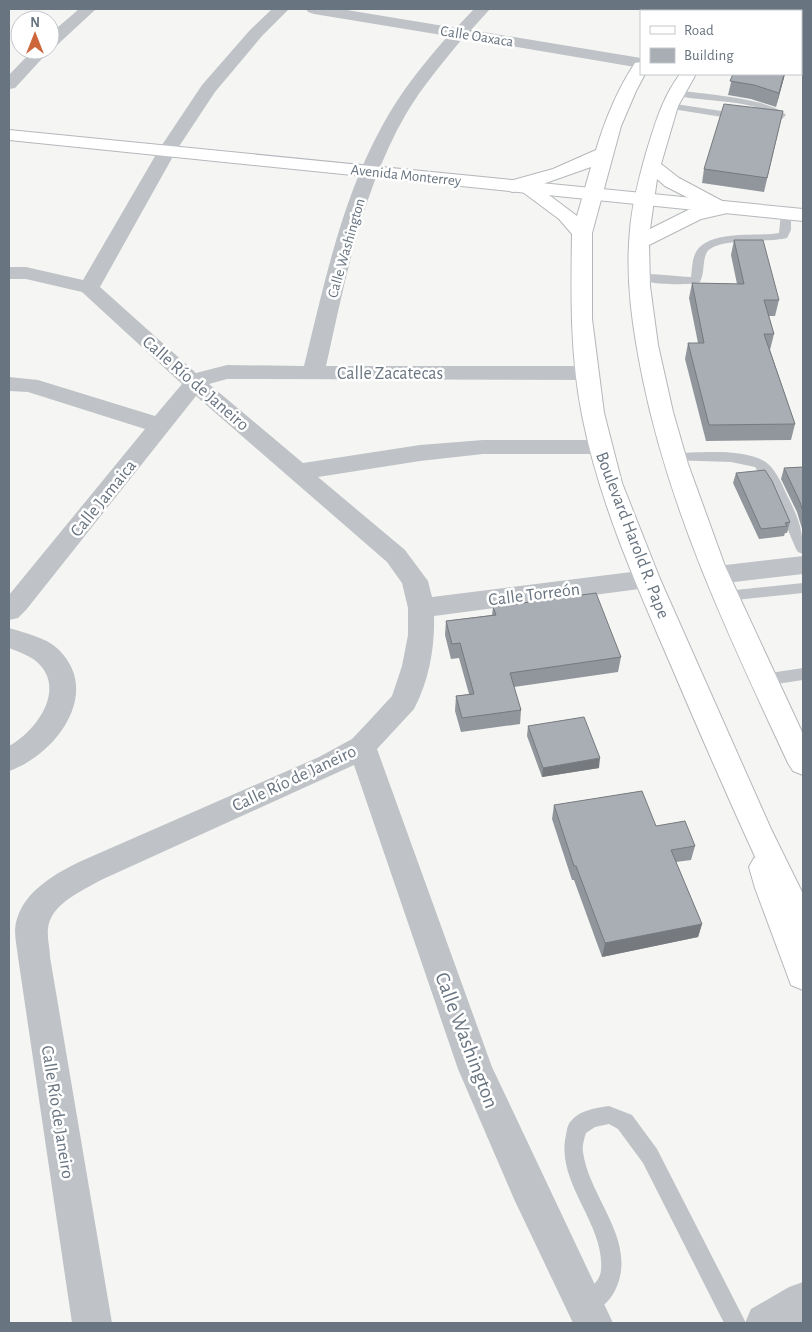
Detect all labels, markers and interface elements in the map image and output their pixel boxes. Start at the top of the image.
north arrow [10,10,60,60]
legend [640,10,802,75]
text: N [30,16,40,30]
street label: Calle Oaxaca [439,23,515,50]
text: Road [684,23,714,38]
text: Building [684,48,734,63]
street label: Avenida Monterrey [350,162,462,189]
street label: Calle Washington [325,197,368,300]
street label: Calle Río de Janeiro [139,333,252,435]
street label: Calle Zacatecas [337,365,443,383]
street label: Boulevard Harold R. Pape [592,450,672,621]
street label: Calle Jamaica [67,457,140,541]
street label: Calle Torreón [487,580,581,610]
street label: Calle Río de Janeiro [230,742,359,815]
street label: Calle Washington [431,969,502,1111]
street label: Calle Río de Janeiro [38,1044,76,1180]

